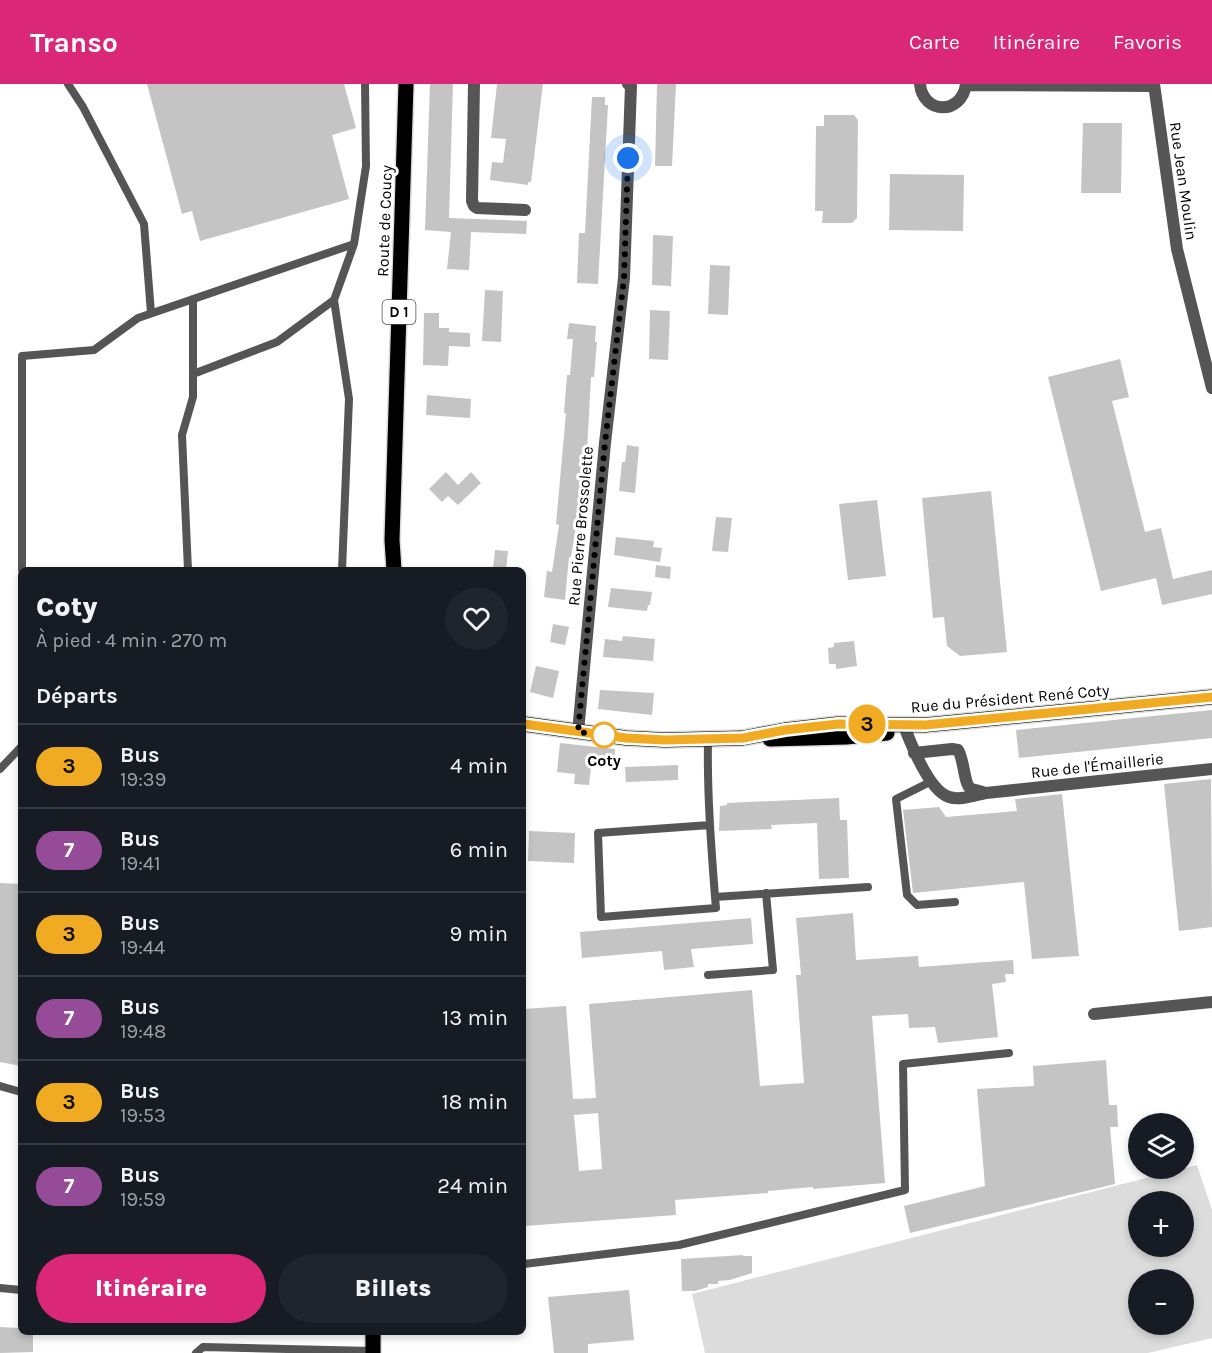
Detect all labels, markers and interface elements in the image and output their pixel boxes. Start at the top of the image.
text: Transo [30,26,118,59]
text: Carte [909,30,960,54]
text: Itinéraire [993,30,1080,54]
text: Favoris [1113,30,1182,54]
street label: Rue Jean Moulin [1166,121,1201,241]
your location [613,143,643,173]
street label: Route de Coucy [373,164,396,277]
road number: D 1 [382,300,416,324]
street label: Rue Pierre Brossolette [564,446,597,607]
button: heart [445,587,508,650]
text: Coty [36,590,98,623]
text: À pied · 4 min · 270 m [36,629,227,652]
street label: Rue du Président René Coty [910,680,1111,717]
text: Départs [36,683,118,709]
line badge: 3 [848,704,886,744]
text: 3 [860,712,874,736]
marker: Coty [591,722,617,748]
text: Bus [120,742,160,768]
street label: Rue de l'Émaillerie [1030,749,1164,782]
place label: Coty [587,751,621,770]
text: 4 min [450,753,508,779]
text: 3 [62,754,76,778]
text: 19:39 [120,768,166,791]
text: Bus [120,826,160,852]
text: 6 min [450,837,508,863]
text: 7 [64,838,74,862]
text: 19:41 [120,852,161,875]
text: Bus [120,910,160,936]
text: 9 min [450,921,508,947]
text: 3 [62,922,76,946]
text: 19:44 [120,936,165,959]
text: Bus [120,994,160,1020]
text: 13 min [442,1005,508,1031]
text: 7 [64,1006,74,1030]
text: 19:48 [120,1020,166,1043]
text: Bus [120,1078,160,1104]
text: 18 min [442,1089,508,1115]
text: 3 [62,1090,76,1114]
text: 19:53 [120,1104,166,1127]
map controls [1128,1113,1194,1335]
button: layers [1128,1113,1194,1179]
text: Bus [120,1162,160,1188]
text: 24 min [437,1173,508,1199]
text: 7 [64,1174,74,1198]
text: 19:59 [120,1188,166,1211]
button: + [1128,1191,1194,1257]
button: Itinéraire [36,1254,266,1323]
button: Billets [278,1254,508,1323]
button: − [1128,1269,1194,1335]

